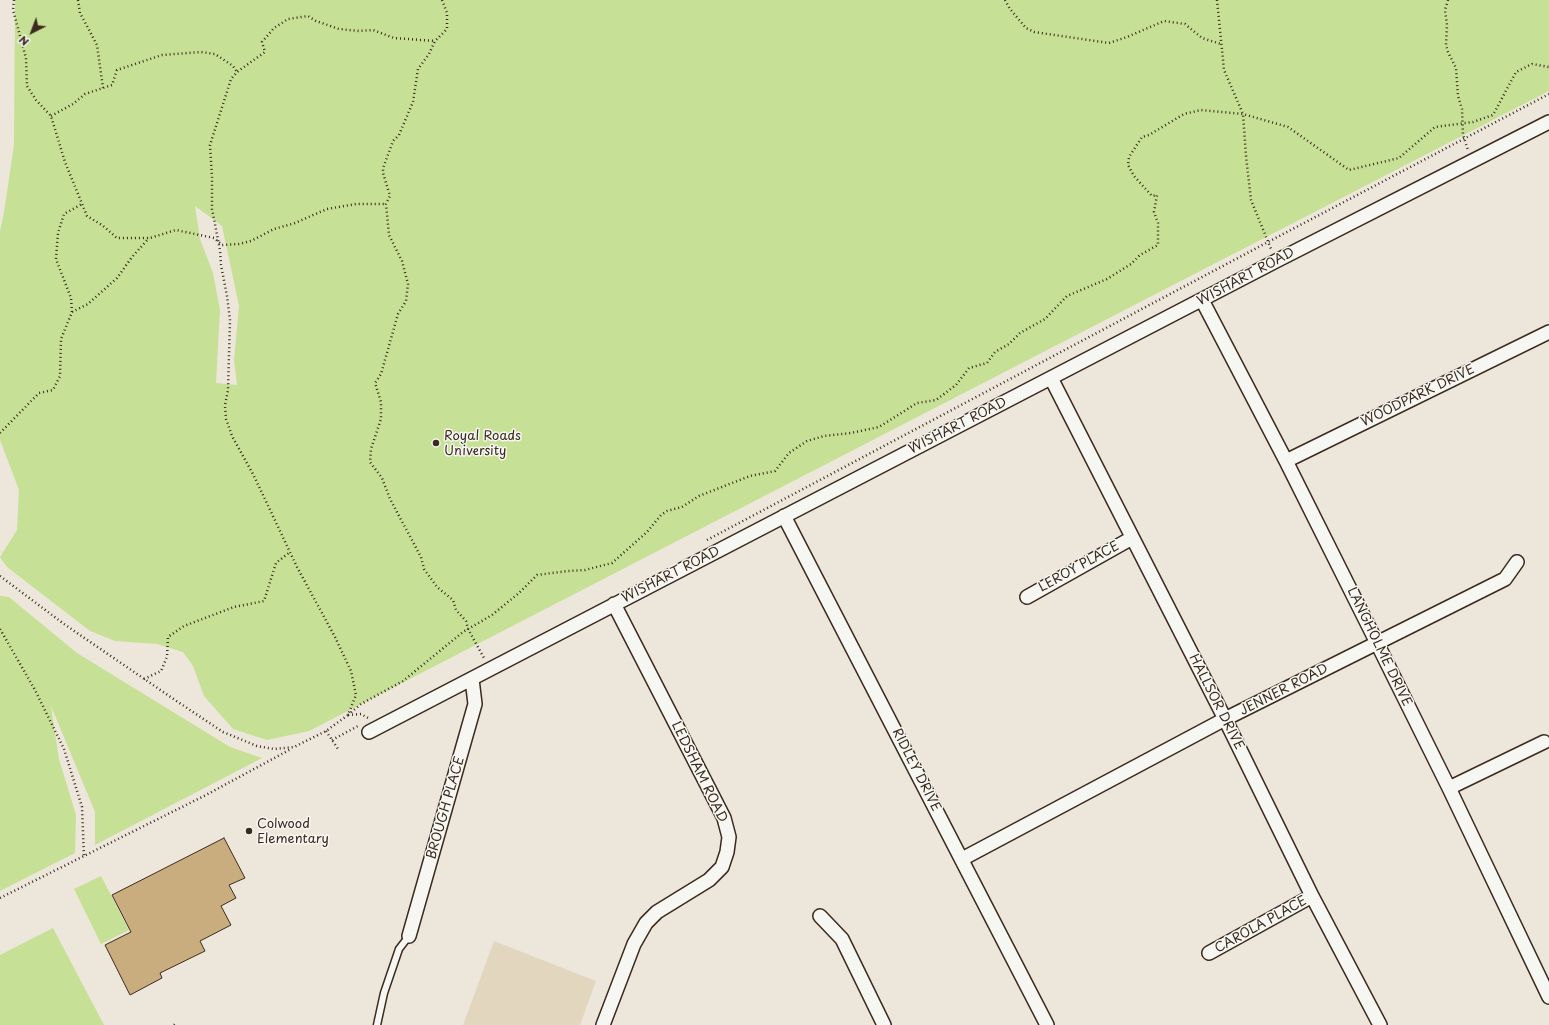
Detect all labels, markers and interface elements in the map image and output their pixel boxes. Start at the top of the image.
north arrow [12,12,52,52]
text: N [15,32,33,51]
street label: WISHART ROAD [1195,245,1297,309]
street label: WOODPARK DRIVE [1359,362,1477,430]
street label: WISHART ROAD [906,395,1010,457]
place label: Royal Roads University [444,428,521,459]
marker: Royal Roads University [431,438,441,448]
street label: LEROY PLACE [1036,538,1122,596]
street label: WISHART ROAD [619,544,723,606]
street label: LANGHOLME DRIVE [1343,585,1415,709]
street label: HALLSOR DRIVE [1185,652,1247,752]
street label: JENNER ROAD [1237,661,1331,719]
street label: LEDSHAM ROAD [668,719,730,825]
street label: RIDLEY DRIVE [888,726,944,814]
street label: BROUGH PLACE [424,755,468,861]
place label: Colwood Elementary [257,816,329,847]
marker: Colwood Elementary [244,826,254,836]
street label: CAROLA PLACE [1212,893,1310,957]

